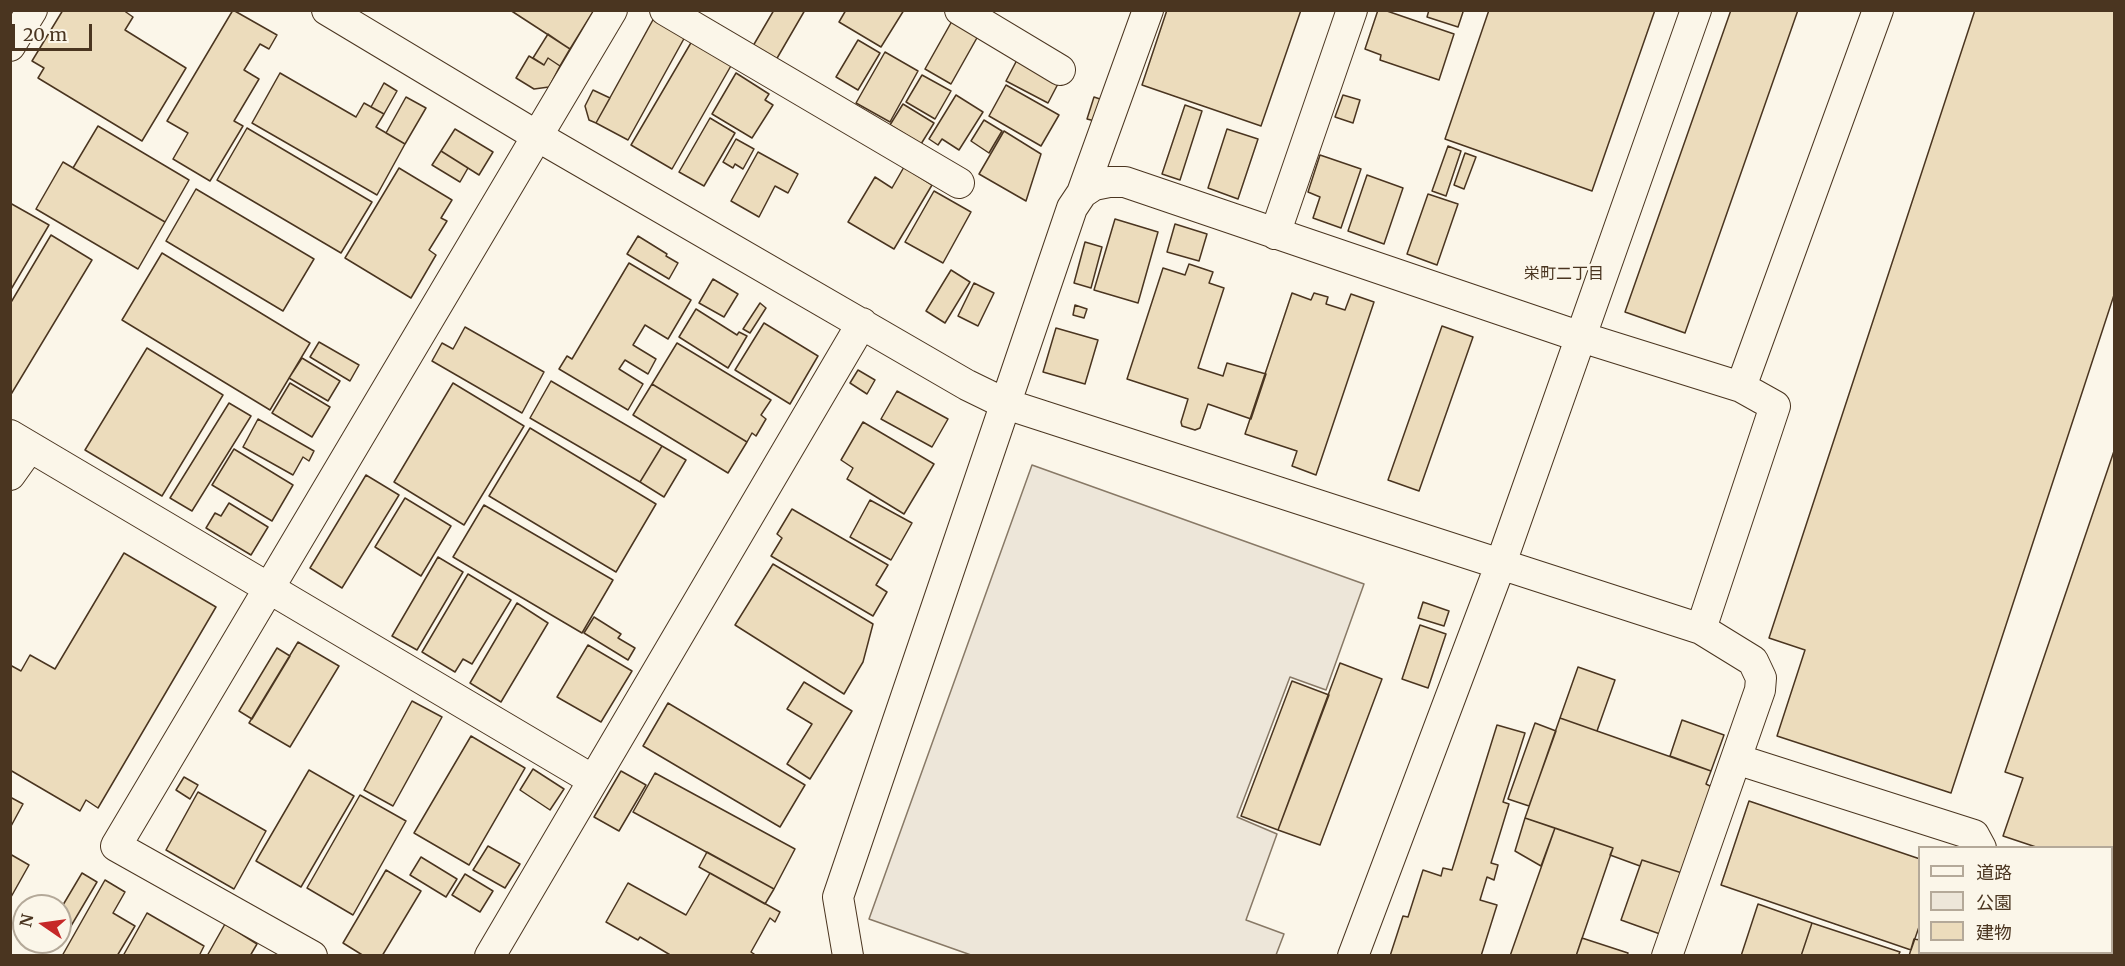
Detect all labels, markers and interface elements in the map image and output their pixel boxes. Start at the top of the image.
scale bar [15,12,94,50]
text: 20 m [23,23,67,46]
district label: 栄町二丁目 [1524,264,1604,284]
legend [1918,846,2113,954]
text: 道路 [1976,861,2012,884]
text: 公園 [1976,891,2012,914]
north arrow [12,894,72,954]
text: N [15,912,38,929]
text: 建物 [1976,921,2012,944]

